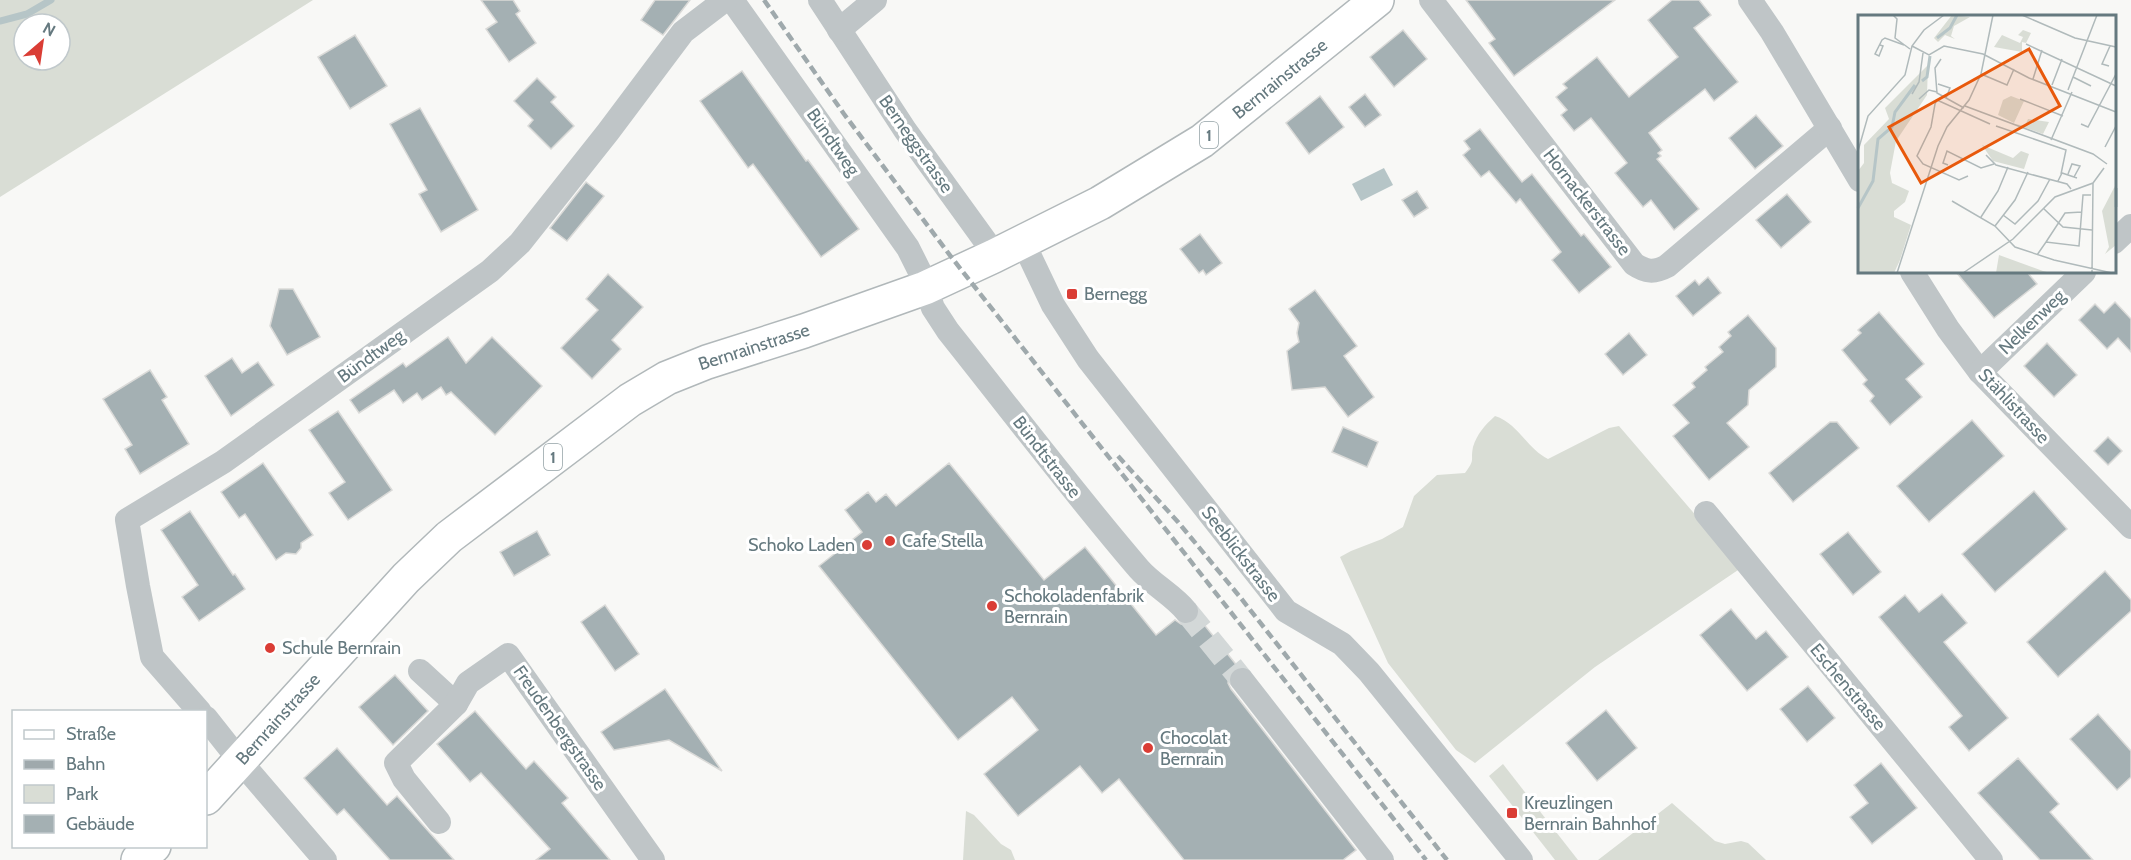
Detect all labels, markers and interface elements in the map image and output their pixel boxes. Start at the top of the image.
north arrow [12,12,72,72]
inset map [1858,15,2116,273]
text: N [39,18,59,40]
street label: Bernrainstrasse [1228,34,1332,124]
street label: Berneggstrasse [874,91,958,197]
street label: Bündtweg [802,104,865,181]
road number: 1 [1200,122,1218,148]
street label: Hornackerstrasse [1539,144,1635,260]
place label: Bernegg [1084,283,1148,305]
street label: Nelkenweg [1994,284,2071,359]
marker: Bernegg [1065,287,1079,301]
street label: Bernrainstrasse [696,319,812,375]
street label: Bündtweg [333,324,410,388]
street label: Stählistrasse [1974,364,2054,448]
street label: Bündtstrasse [1008,412,1086,502]
road number: 1 [544,444,562,470]
street label: Seeblickstrasse [1197,502,1285,606]
place label: Cafe Stella [902,530,984,552]
place label: Schoko Laden [748,534,855,556]
marker: Cafe Stella [883,534,897,548]
marker: Schoko Laden [860,538,874,552]
place label: Schokoladenfabrik Bernrain [1004,585,1145,628]
marker: Schokoladenfabrik Bernrain [985,599,999,613]
place label: Schule Bernrain [282,637,401,659]
street label: Eschenstrasse [1805,639,1891,735]
marker: Schule Bernrain [263,641,277,655]
street label: Freudenbergstrasse [509,661,611,795]
street label: Bernrainstrasse [231,669,325,769]
legend [12,710,207,848]
text: Straße [66,723,116,745]
place label: Chocolat Bernrain [1160,727,1227,770]
marker: Chocolat Bernrain [1141,741,1155,755]
text: Bahn [66,753,105,775]
text: Park [66,783,99,805]
place label: Kreuzlingen Bernrain Bahnhof [1524,792,1657,835]
marker: Kreuzlingen Bernrain Bahnhof [1505,806,1519,820]
text: Gebäude [66,813,135,835]

